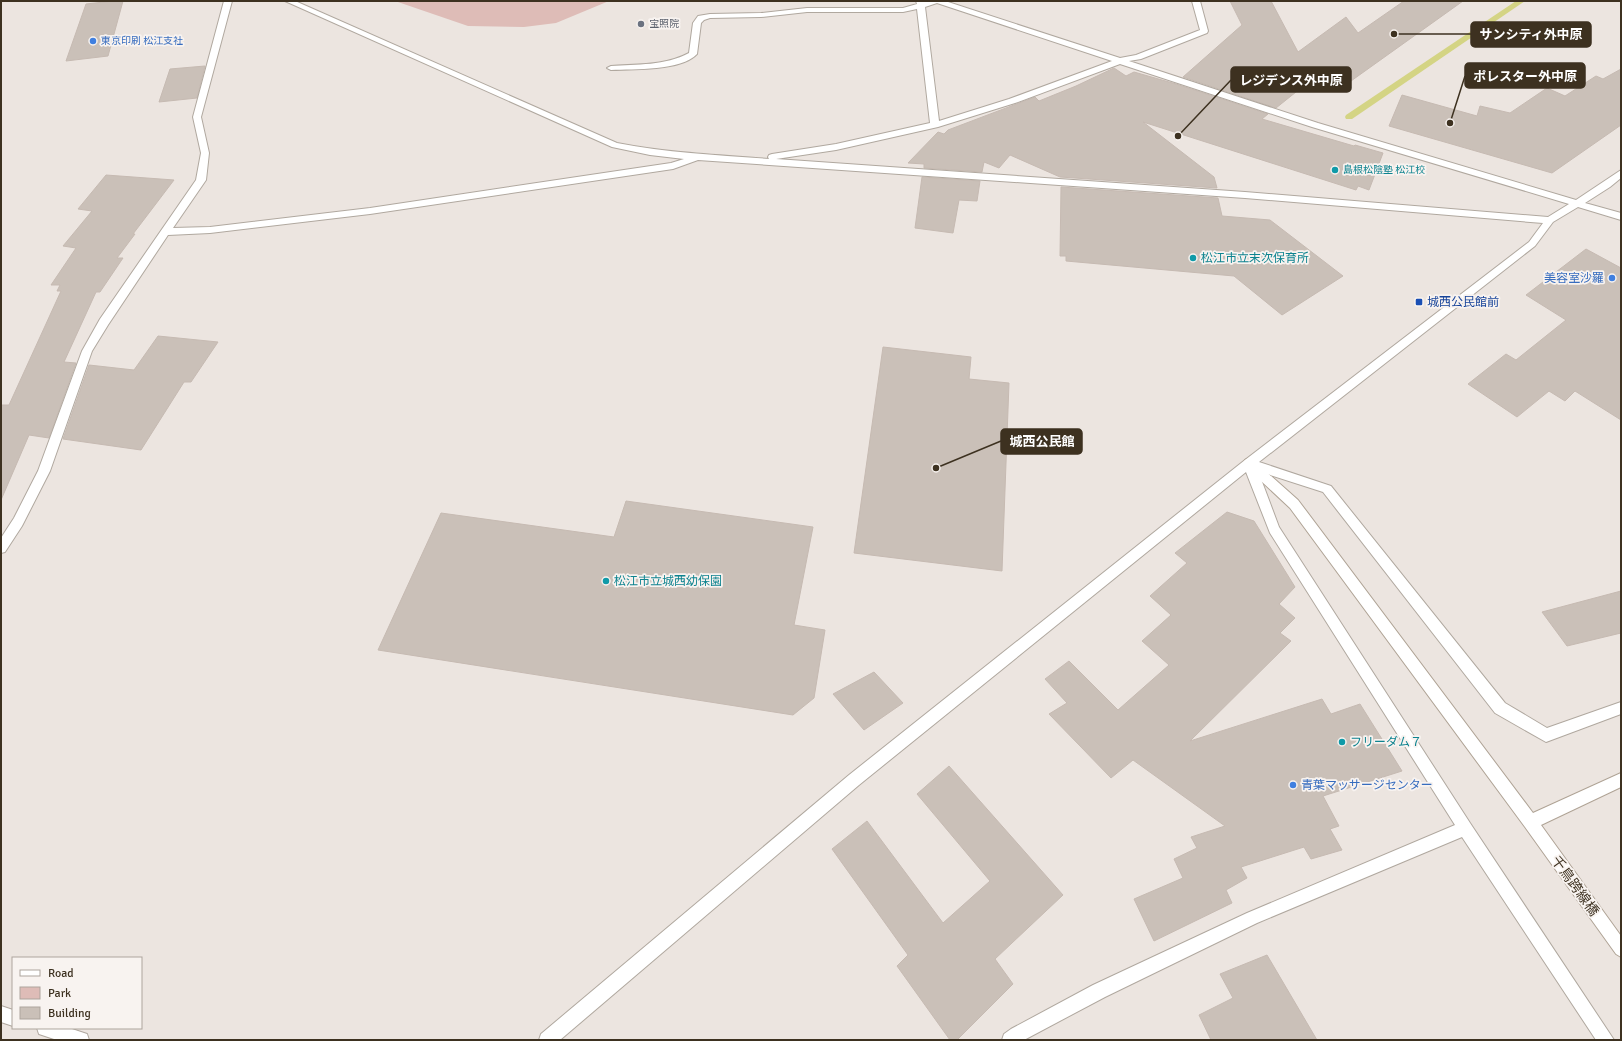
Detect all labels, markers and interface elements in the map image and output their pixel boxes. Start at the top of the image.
place label: 宝照院 [649,18,679,30]
marker: 宝照院 [636,19,646,29]
callout: サンシティ外中原 [1471,22,1591,47]
text: サンシティ外中原 [1479,27,1583,43]
place label: 東京印刷 松江支社 [101,35,183,47]
marker: 東京印刷 松江支社 [88,36,98,46]
callout: ポレスター外中原 [1465,63,1585,88]
callout: レジデンス外中原 [1231,67,1351,92]
text: ポレスター外中原 [1473,69,1577,85]
text: レジデンス外中原 [1239,73,1343,89]
place label: 島根松陰塾 松江校 [1343,164,1425,176]
marker: 島根松陰塾 松江校 [1330,165,1340,175]
place label: 松江市立末次保育所 [1201,251,1309,266]
marker: 松江市立末次保育所 [1188,253,1198,263]
place label: 美容室沙羅 [1544,271,1604,286]
marker: 美容室沙羅 [1607,273,1617,283]
place label: 城西公民館前 [1427,295,1499,310]
marker: 城西公民館前 [1414,297,1424,307]
callout: 城西公民館 [1001,429,1082,454]
text: 城西公民館 [1009,434,1075,450]
place label: 松江市立城西幼保園 [614,574,722,589]
marker: 松江市立城西幼保園 [601,576,611,586]
place label: フリーダム７ [1350,735,1422,750]
marker: フリーダム７ [1337,737,1347,747]
place label: 青葉マッサージセンター [1301,778,1433,793]
marker: 青葉マッサージセンター [1288,780,1298,790]
street label: 千鳥跨線橋 [1548,853,1602,919]
legend [12,957,142,1029]
text: Road [48,966,74,981]
text: Park [48,986,71,1001]
text: Building [48,1006,91,1021]

